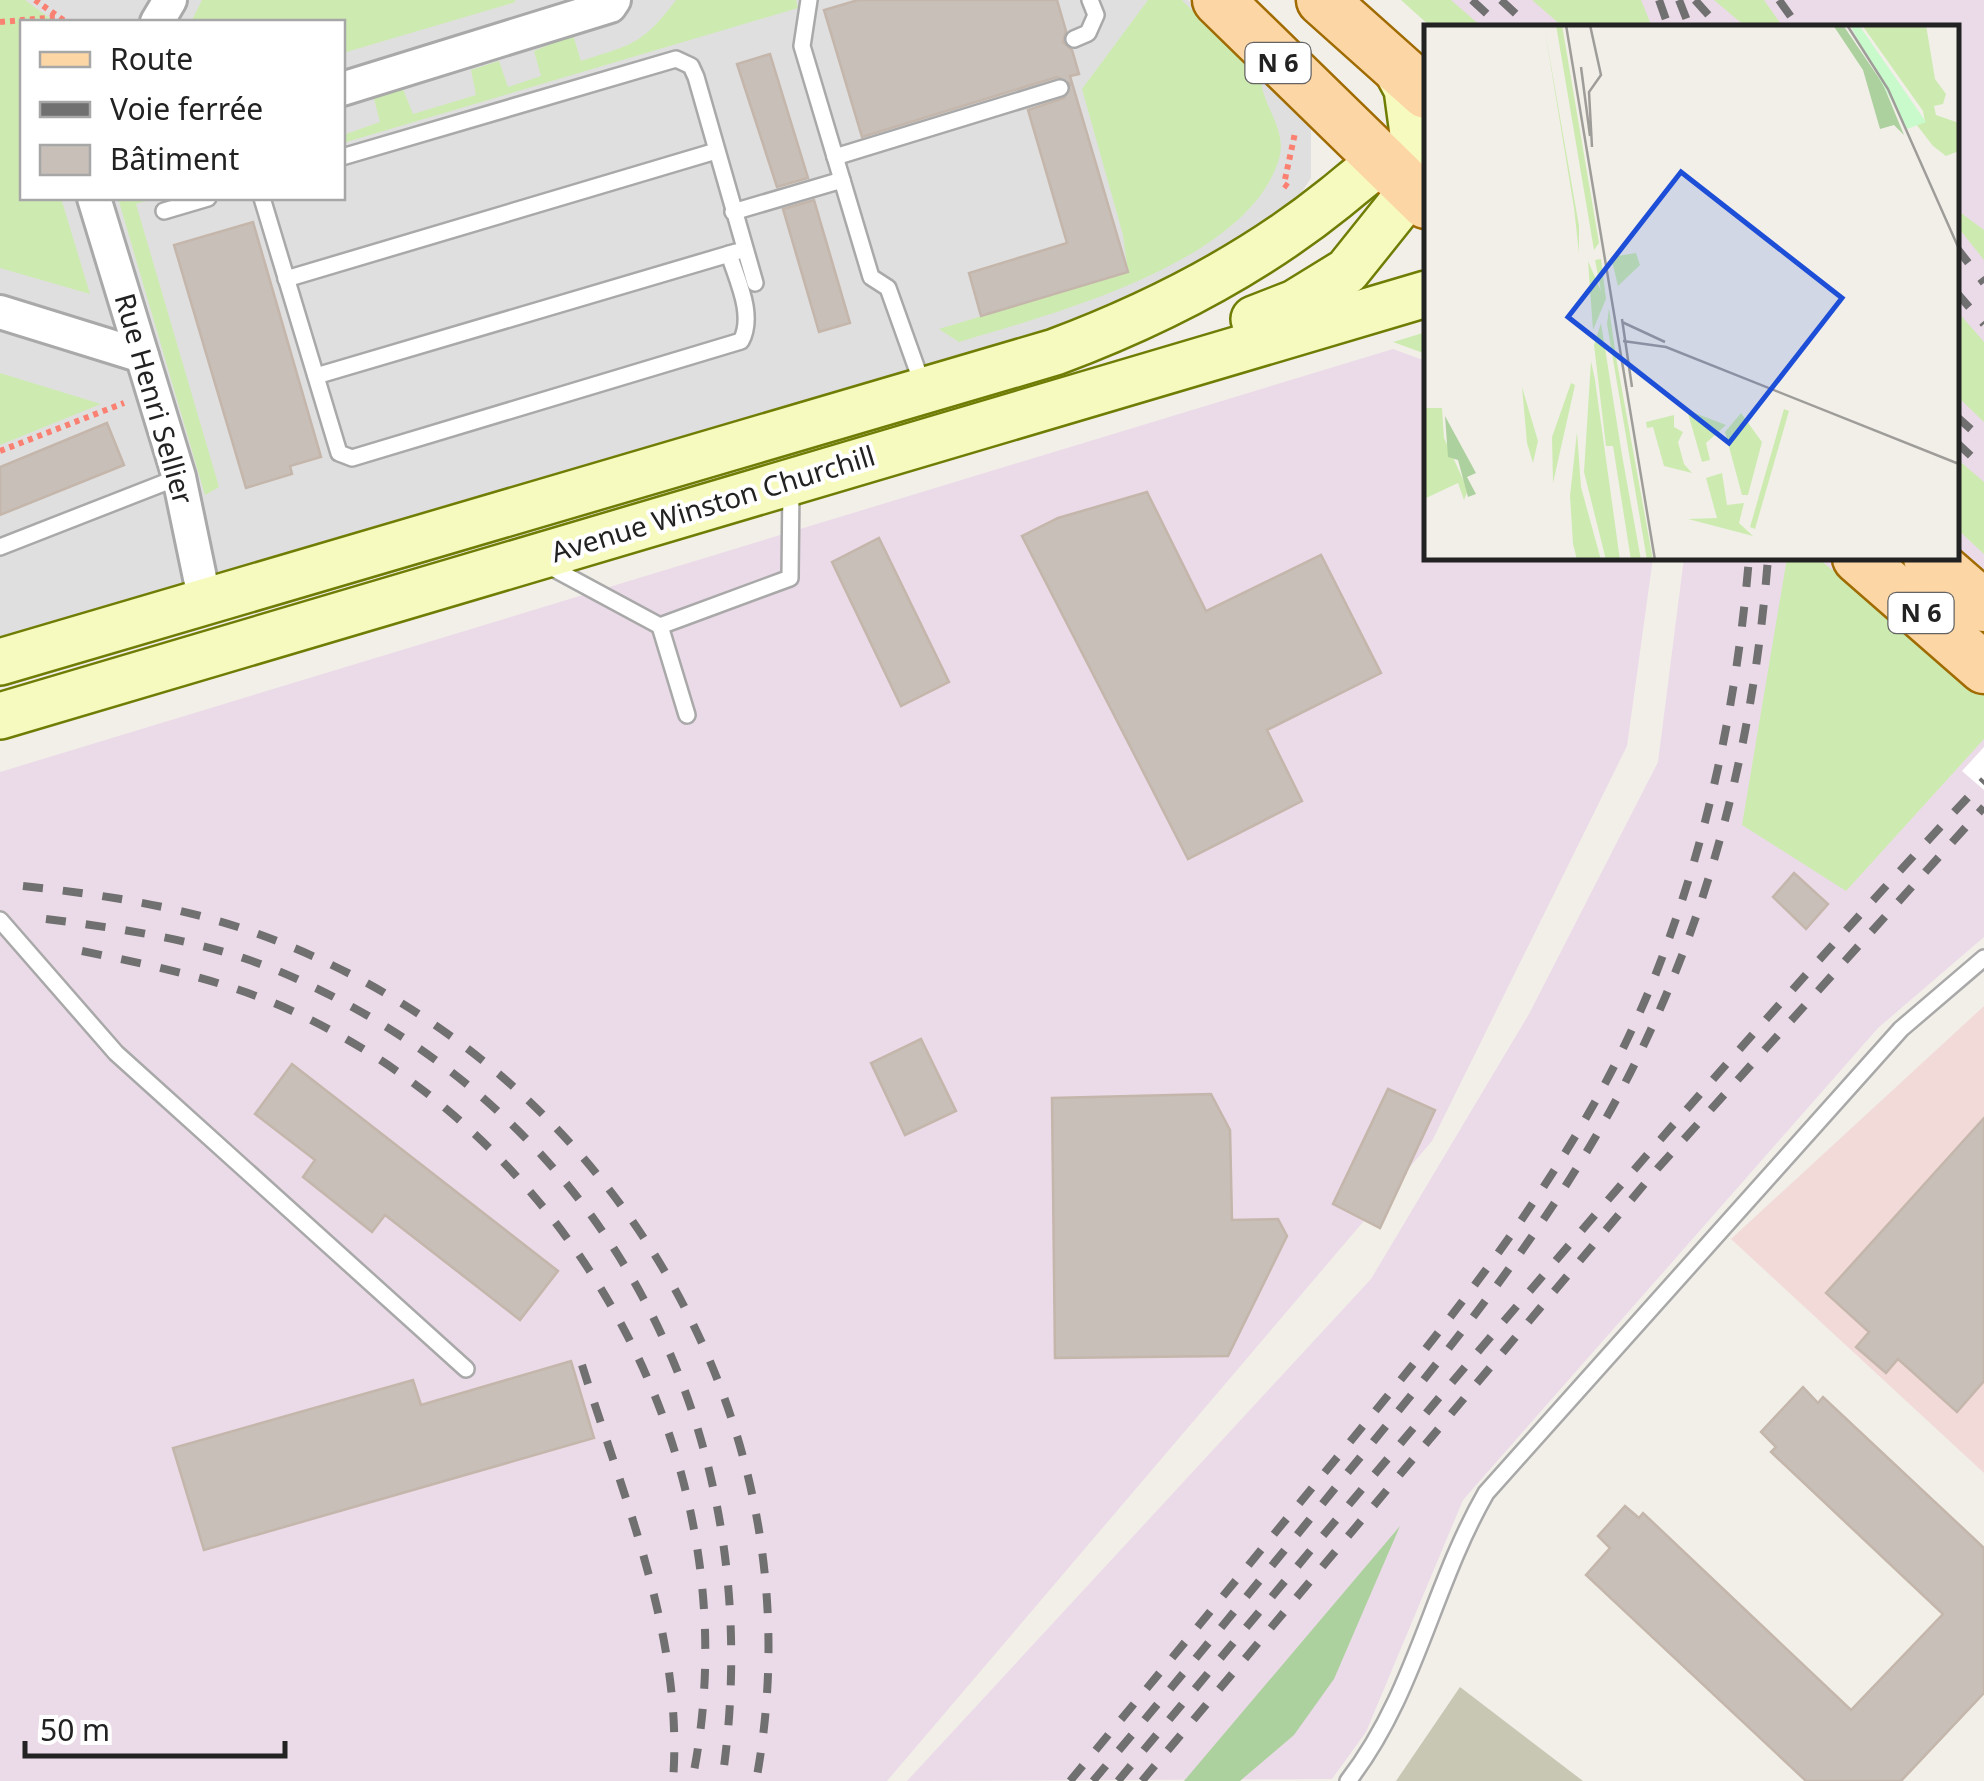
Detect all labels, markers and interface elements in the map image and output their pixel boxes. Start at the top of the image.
legend [20,20,345,200]
inset map [1424,25,1959,560]
text: Route [110,38,193,79]
road number: N 6 [1246,43,1310,83]
text: Voie ferrée [110,88,263,129]
text: Bâtiment [110,138,239,179]
street label: Rue Henri Sellier [107,289,203,509]
street label: Avenue Winston Churchill [546,436,879,570]
road number: N 6 [1888,593,1954,633]
scale bar [25,1696,285,1758]
text: 50 m [40,1709,110,1750]

